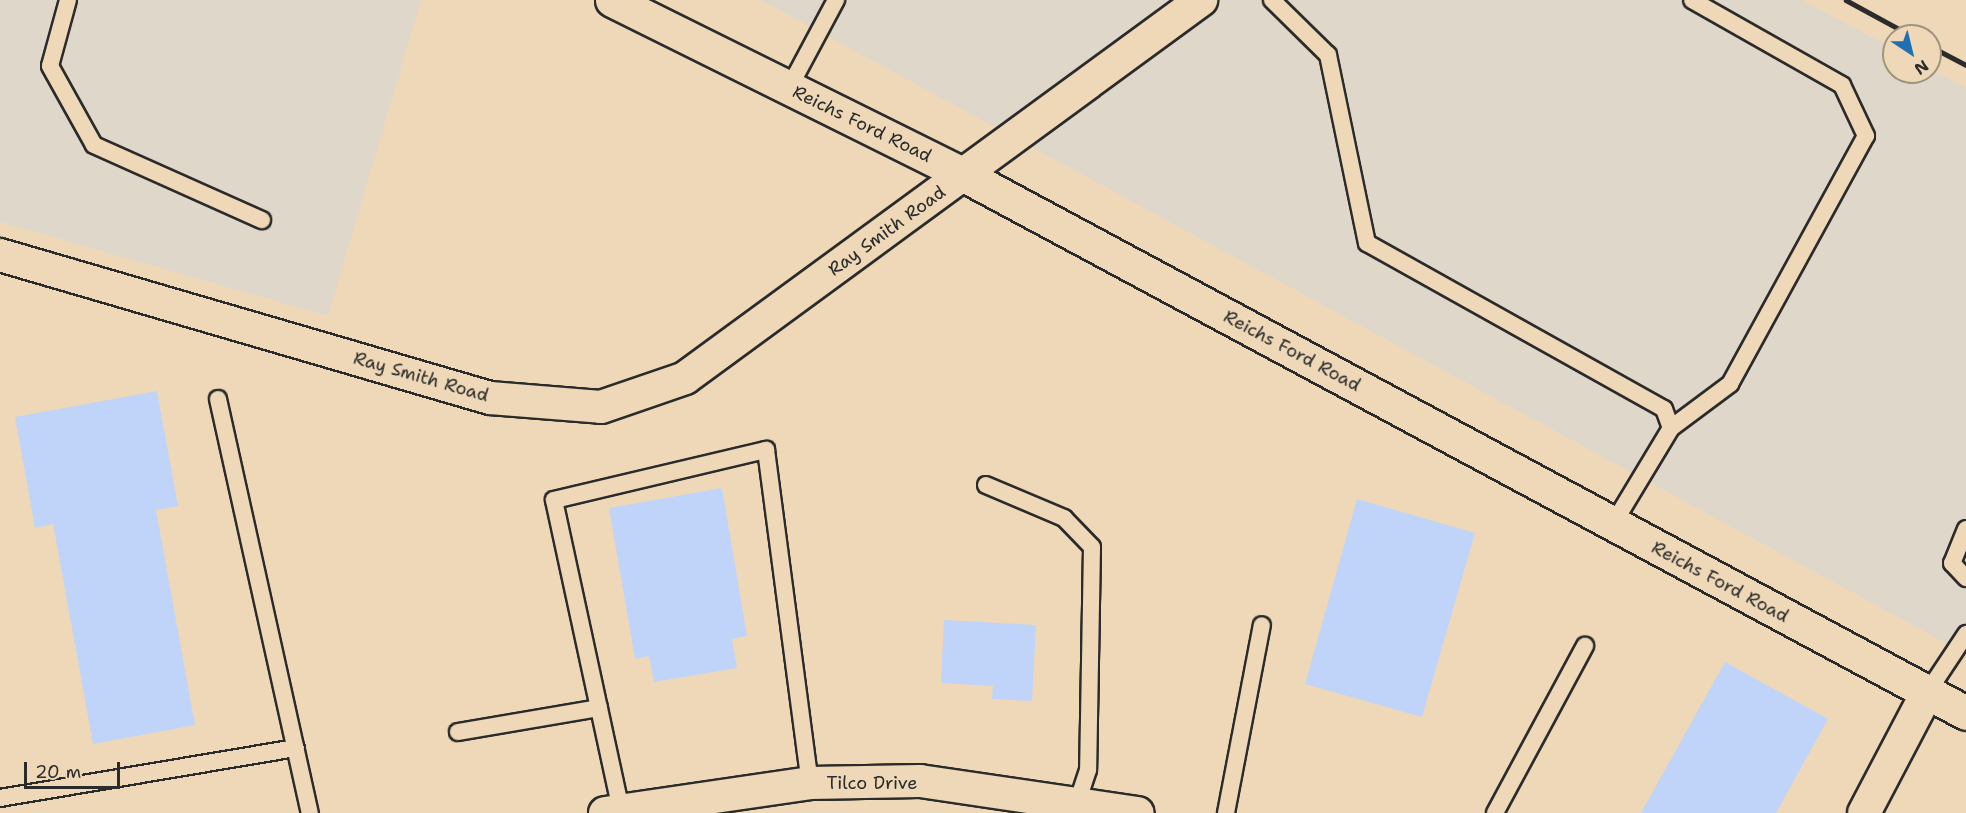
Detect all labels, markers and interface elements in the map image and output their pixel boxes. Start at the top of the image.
north arrow [1882,24,1942,84]
text: N [1910,55,1933,80]
street label: Reichs Ford Road [789,81,935,167]
street label: Ray Smith Road [824,181,950,281]
street label: Reichs Ford Road [1220,306,1364,396]
street label: Ray Smith Road [351,347,491,407]
street label: Reichs Ford Road [1648,537,1792,627]
scale bar [27,750,123,788]
text: 20 m [35,760,81,784]
street label: Tilco Drive [827,772,917,794]

